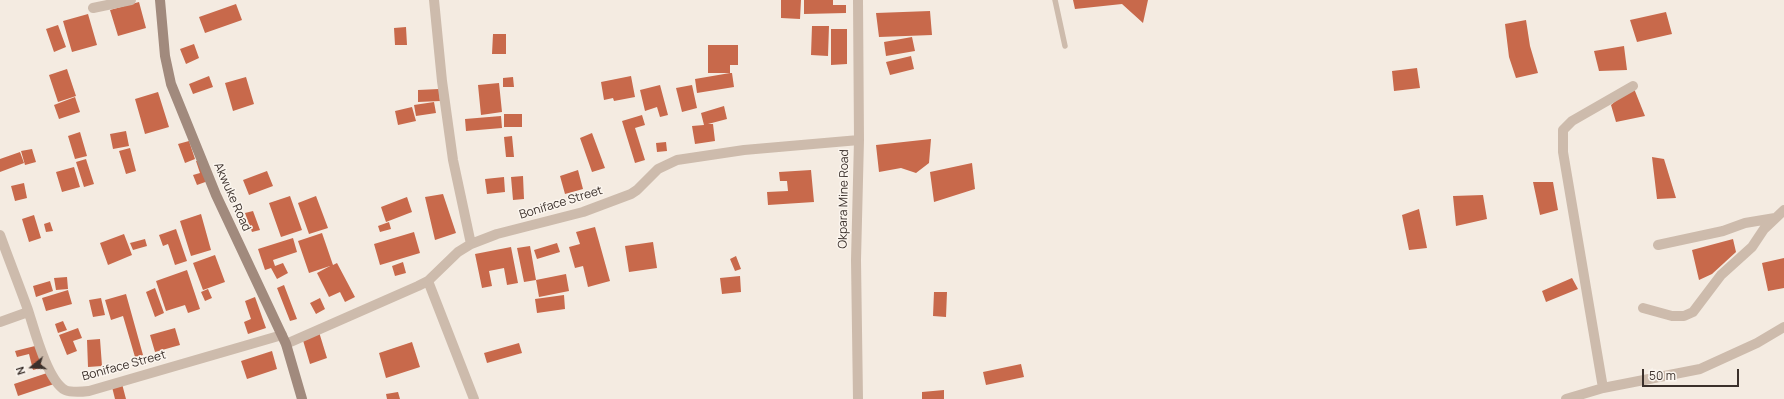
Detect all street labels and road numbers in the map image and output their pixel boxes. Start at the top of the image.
street label: Okpara Mine Road [836,149,852,249]
street label: Akwuke Road [210,160,254,234]
street label: Boniface Street [518,184,604,222]
street label: Boniface Street [80,348,168,384]

